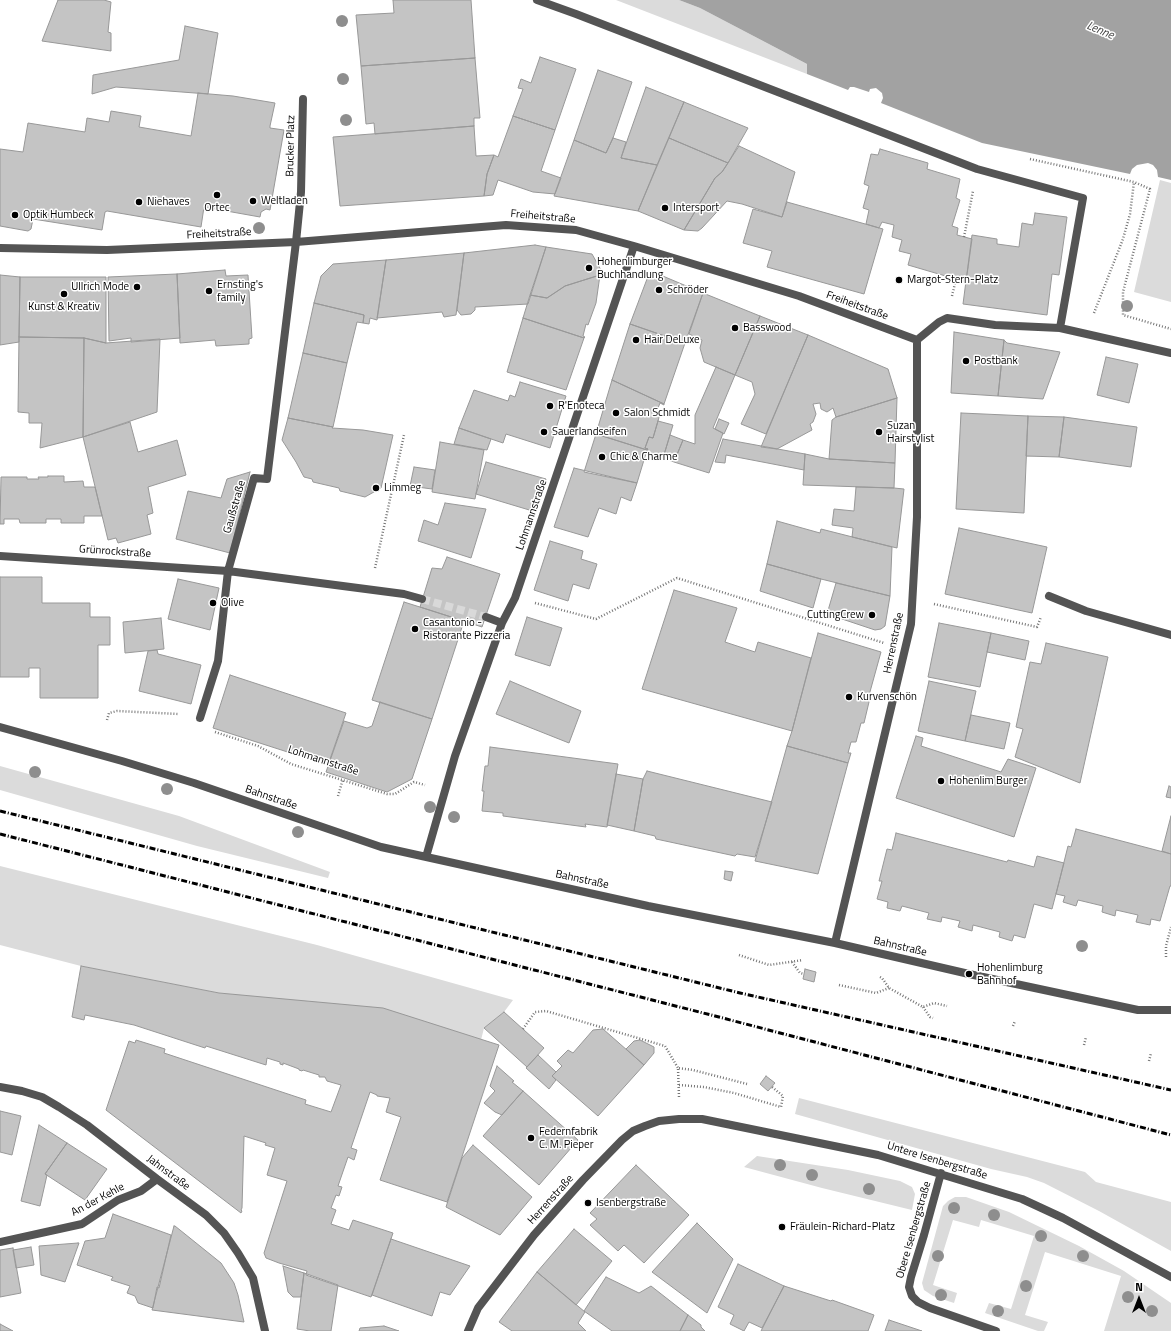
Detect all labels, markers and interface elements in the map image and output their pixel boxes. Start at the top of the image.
water label: Lenne [1084,19,1116,43]
street label: Brucker Platz [284,115,298,177]
marker: Ortec [212,190,222,200]
place label: Weltladen [261,194,308,208]
place label: Niehaves [147,195,190,209]
marker: Weltladen [248,196,258,206]
marker: Niehaves [134,197,144,207]
place label: Ortec [204,201,230,215]
place label: Intersport [673,201,719,215]
marker: Intersport [660,203,670,213]
place label: Optik Humbeck [23,208,94,222]
street label: Freiheitstraße [510,208,576,226]
marker: Optik Humbeck [10,210,20,220]
street label: Freiheitstraße [186,226,252,242]
place label: Hohenlimburger Buchhandlung [597,255,672,281]
marker: Hohenlimburger Buchhandlung [584,263,594,273]
place label: Margot-Stern-Platz [907,273,998,287]
marker: Margot-Stern-Platz [894,275,904,285]
place label: Ernsting's family [217,278,263,304]
place label: Ullrich Mode [71,280,129,294]
marker: Ullrich Mode [132,282,142,292]
place label: Schröder [667,283,708,297]
marker: Schröder [654,285,664,295]
marker: Ernsting's family [204,286,214,296]
marker: Kunst & Kreativ [59,289,69,299]
street label: Freiheitstraße [824,289,890,323]
place label: Kunst & Kreativ [28,300,100,314]
place label: Basswood [743,321,791,335]
marker: Basswood [730,323,740,333]
place label: Hair DeLuxe [644,333,700,347]
marker: Hair DeLuxe [631,335,641,345]
place label: Postbank [974,354,1018,368]
marker: Postbank [961,356,971,366]
place label: R'Enoteca [558,399,605,413]
marker: R'Enoteca [545,401,555,411]
place label: Salon Schmidt [624,406,690,420]
marker: Salon Schmidt [611,408,621,418]
place label: Suzan Hairstylist [887,419,934,445]
place label: Sauerlandseifen [552,425,627,439]
marker: Sauerlandseifen [539,427,549,437]
marker: Suzan Hairstylist [874,427,884,437]
place label: Chic & Charme [610,450,677,464]
marker: Chic & Charme [597,452,607,462]
street label: Lohmannstraße [514,478,550,552]
street label: Gaußstraße [221,479,249,535]
place label: Limmeg [384,481,421,495]
marker: Limmeg [371,483,381,493]
street label: Grünrockstraße [79,543,151,561]
place label: Olive [221,596,244,610]
marker: Olive [208,598,218,608]
place label: CuttingCrew [807,608,864,622]
marker: CuttingCrew [867,610,877,620]
street label: Herrenstraße [881,611,907,675]
place label: Casantonio - Ristorante Pizzeria [423,616,510,642]
marker: Casantonio - Ristorante Pizzeria [410,624,420,634]
place label: Kurvenschön [857,690,917,704]
marker: Kurvenschön [844,692,854,702]
street label: Lohmannstraße [286,743,360,779]
place label: Hohenlim Burger [949,774,1027,788]
marker: Hohenlim Burger [936,776,946,786]
street label: Bahnstraße [243,783,299,813]
street label: Bahnstraße [554,868,610,892]
street label: Bahnstraße [872,934,928,960]
place label: Hohenlimburg Bahnhof [977,961,1043,987]
marker: Hohenlimburg Bahnhof [964,969,974,979]
place label: Federnfabrik C. M. Pieper [539,1125,598,1151]
marker: Federnfabrik C. M. Pieper [526,1133,536,1143]
street label: Untere Isenbergstraße [885,1139,989,1183]
street label: Jahnstraße [144,1152,192,1194]
street label: Herrenstraße [525,1173,577,1227]
street label: Obere Isenbergstraße [894,1180,934,1280]
street label: An der Kehle [69,1181,127,1219]
place label: Isenbergstraße [596,1196,666,1210]
marker: Isenbergstraße [583,1198,593,1208]
place label: Fräulein-Richard-Platz [790,1220,895,1234]
marker: Fräulein-Richard-Platz [777,1222,787,1232]
north arrow [1119,1279,1159,1319]
text: N [1135,1279,1143,1295]

